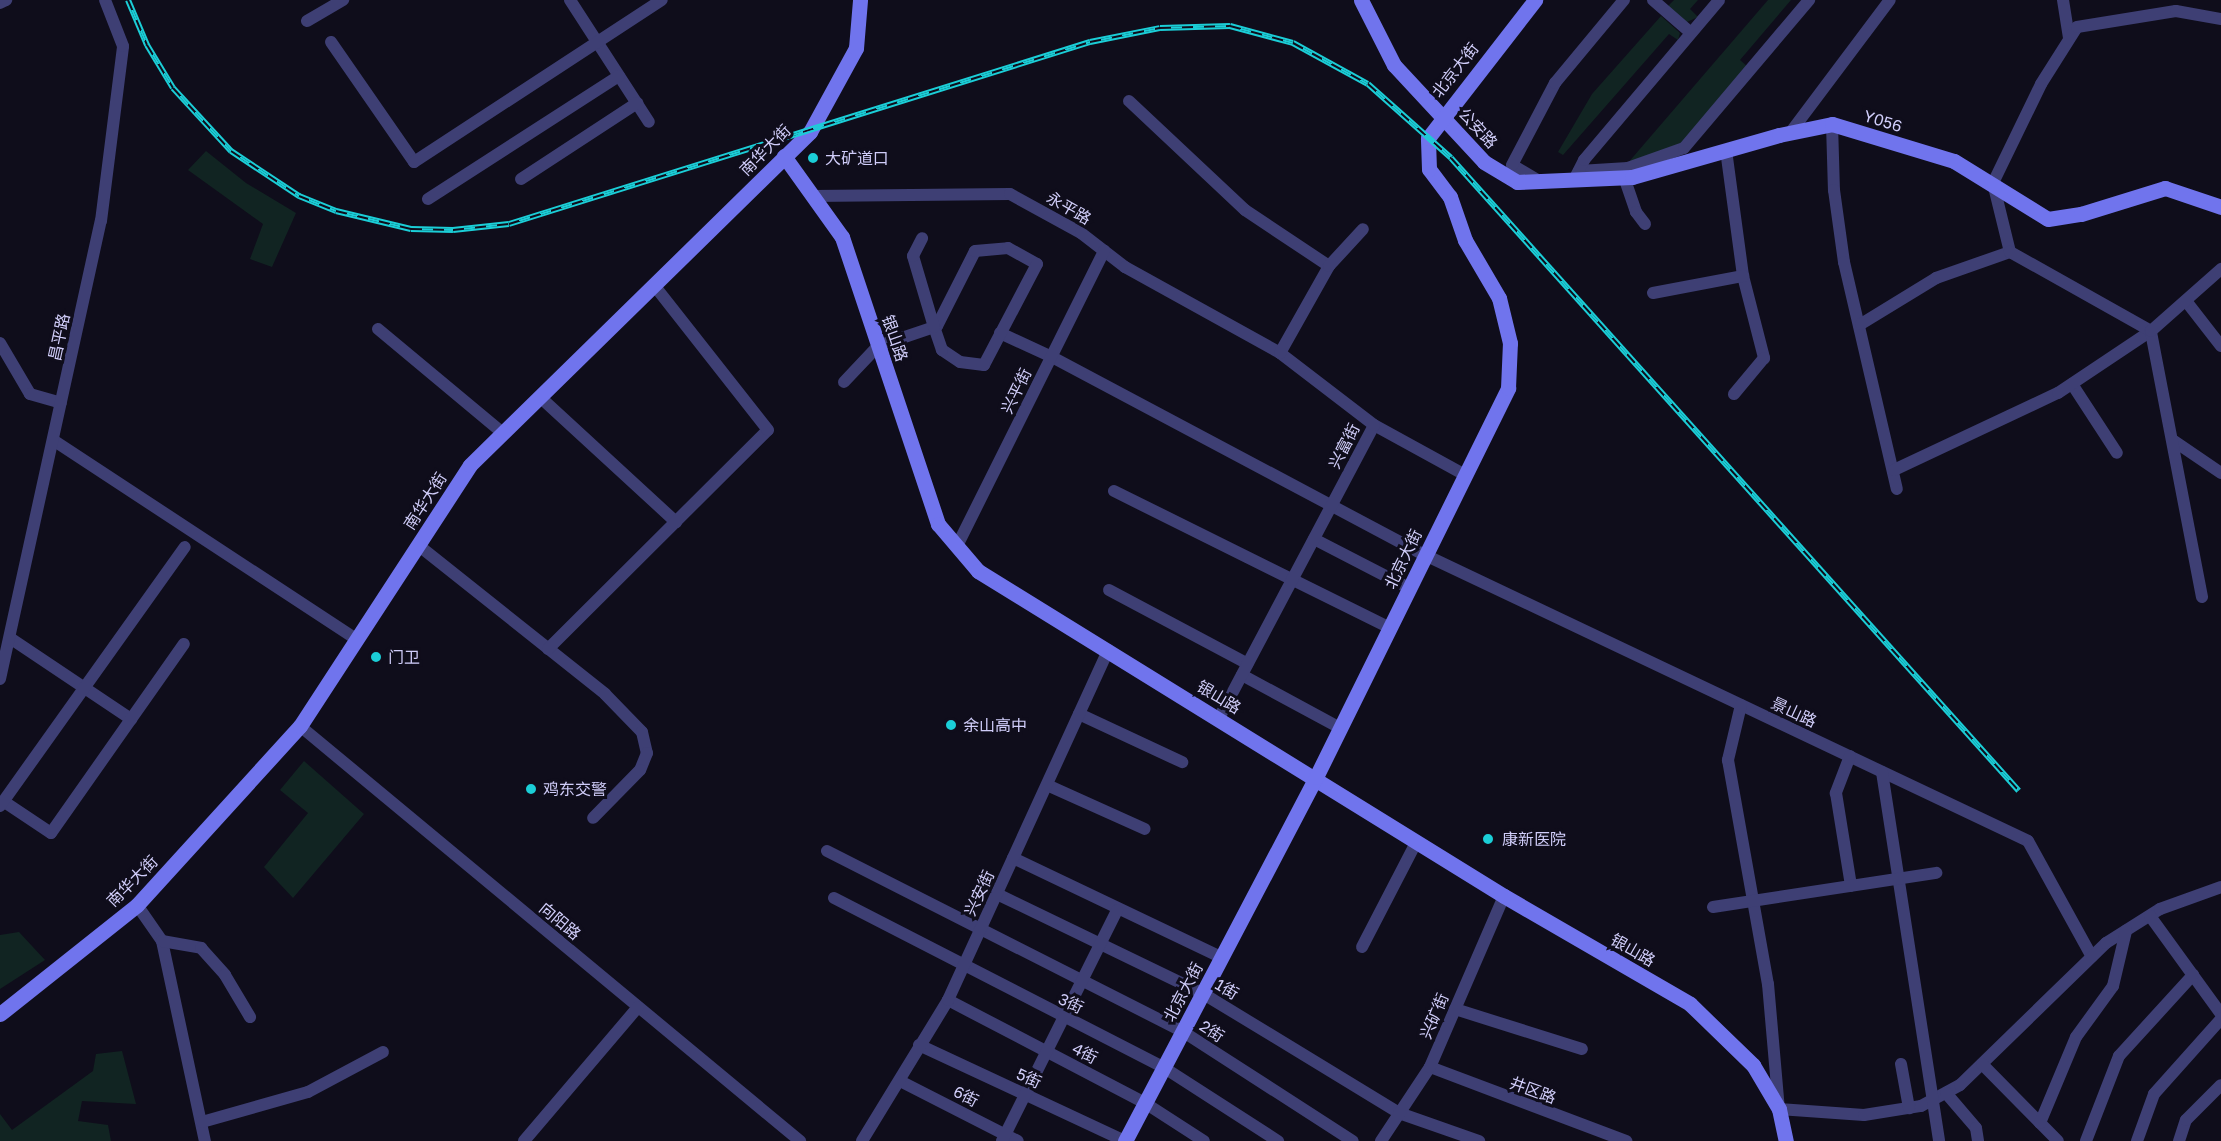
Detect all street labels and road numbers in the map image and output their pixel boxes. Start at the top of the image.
street label: 北京大街 [1428,39,1482,101]
street label: 公安路 [1455,104,1501,152]
street label: Y056 [1861,106,1905,136]
street label: 南华大街 [736,121,794,179]
street label: 永平路 [1043,188,1095,228]
street label: 昌平路 [45,312,73,362]
street label: 银山路 [878,312,912,364]
street label: 兴平街 [997,365,1035,417]
street label: 兴富街 [1325,420,1363,472]
street label: 南华大街 [400,469,450,533]
street label: 北京大街 [1380,526,1426,592]
street label: 银山路 [1193,676,1245,718]
street label: 景山路 [1768,693,1820,731]
street label: 南华大街 [103,852,161,910]
street label: 兴安街 [960,867,998,919]
street label: 向阳路 [535,898,585,944]
street label: 银山路 [1607,930,1659,970]
street label: 北京大街 [1160,959,1206,1025]
street label: 1街 [1212,975,1242,1003]
street label: 3街 [1055,989,1087,1017]
street label: 兴矿街 [1416,990,1452,1042]
street label: 2街 [1196,1016,1228,1046]
street label: 4街 [1069,1039,1101,1067]
street label: 5街 [1013,1064,1045,1092]
street label: 井区路 [1507,1073,1559,1107]
street label: 6街 [950,1082,982,1110]

